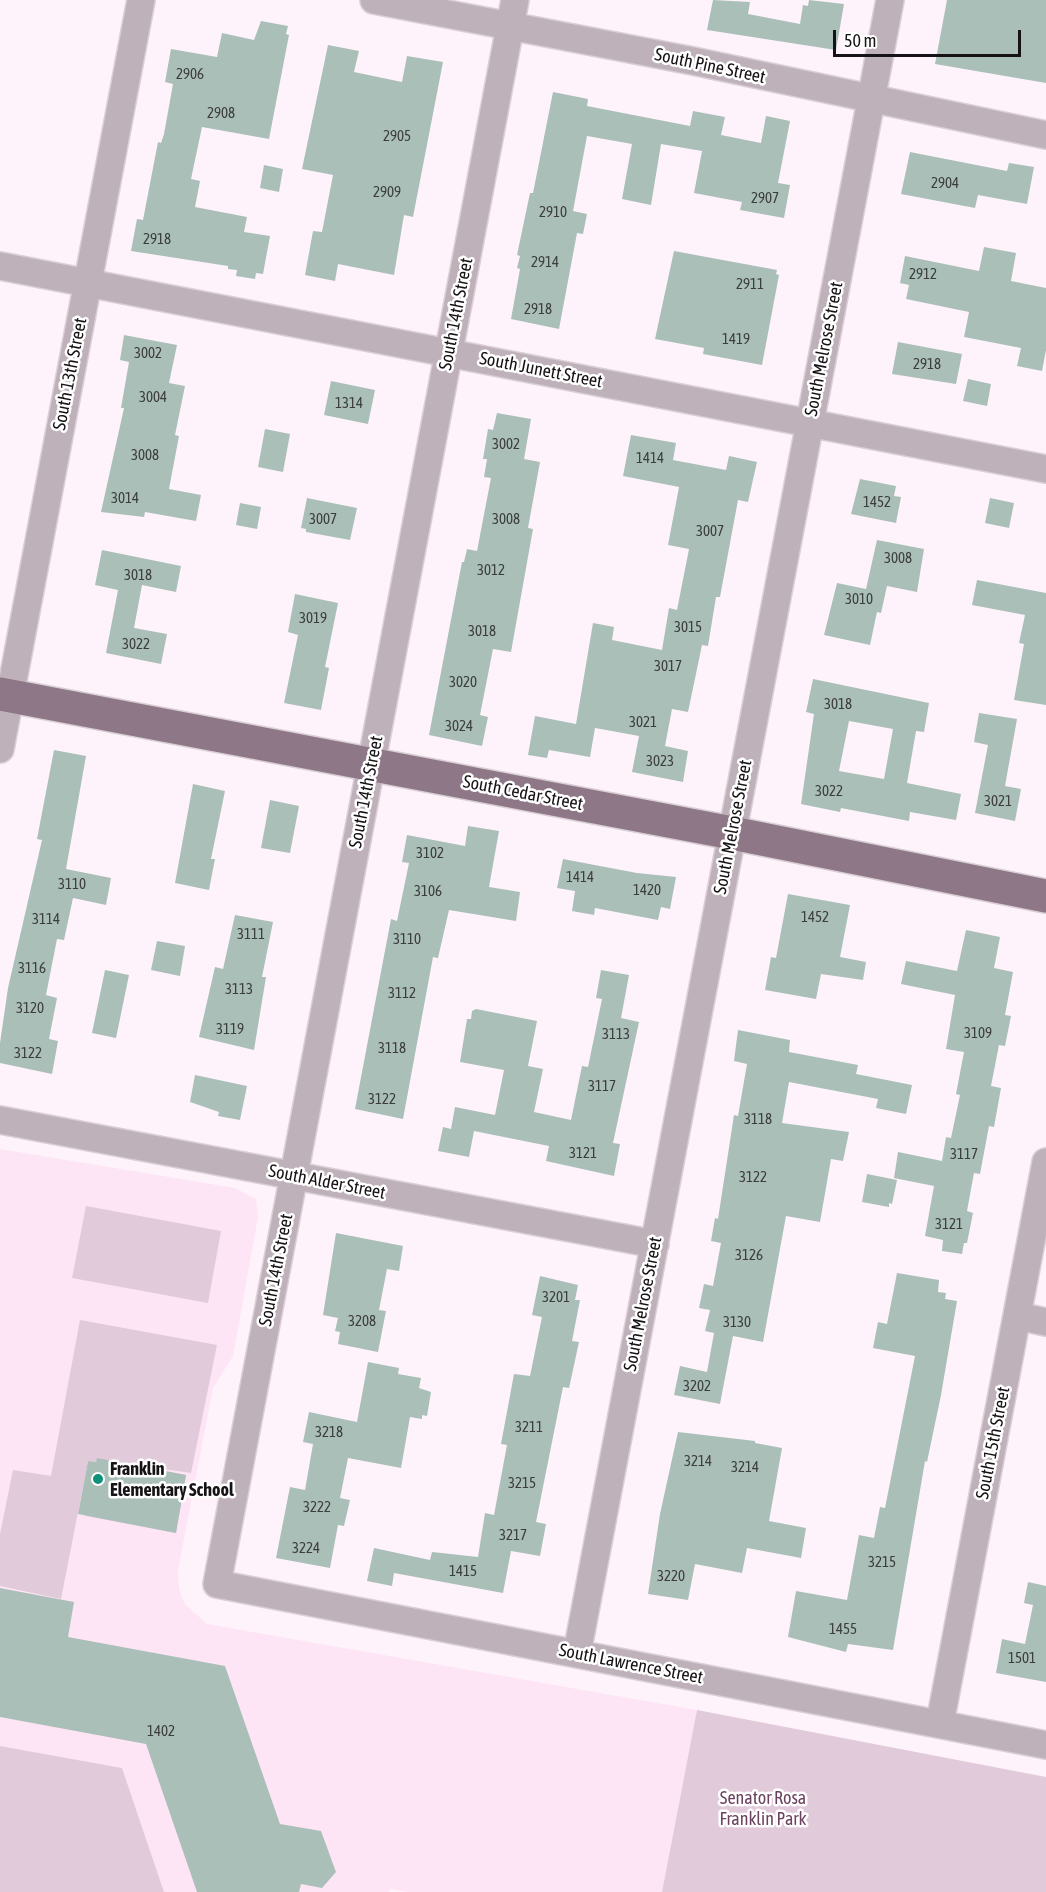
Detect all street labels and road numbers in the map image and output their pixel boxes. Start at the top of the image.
street label: South Pine Street [653,44,767,88]
street label: South 14th Street [435,256,477,372]
street label: South Melrose Street [800,280,848,418]
street label: South 13th Street [49,316,91,432]
street label: South Junett Street [478,347,604,393]
street label: South 14th Street [345,734,387,850]
street label: South Melrose Street [709,758,757,896]
street label: South Cedar Street [461,771,585,815]
street label: South Alder Street [267,1160,387,1204]
street label: South 14th Street [255,1212,297,1328]
street label: South Melrose Street [619,1235,667,1373]
street label: South 15th Street [972,1385,1014,1501]
street label: South Lawrence Street [557,1639,705,1689]

